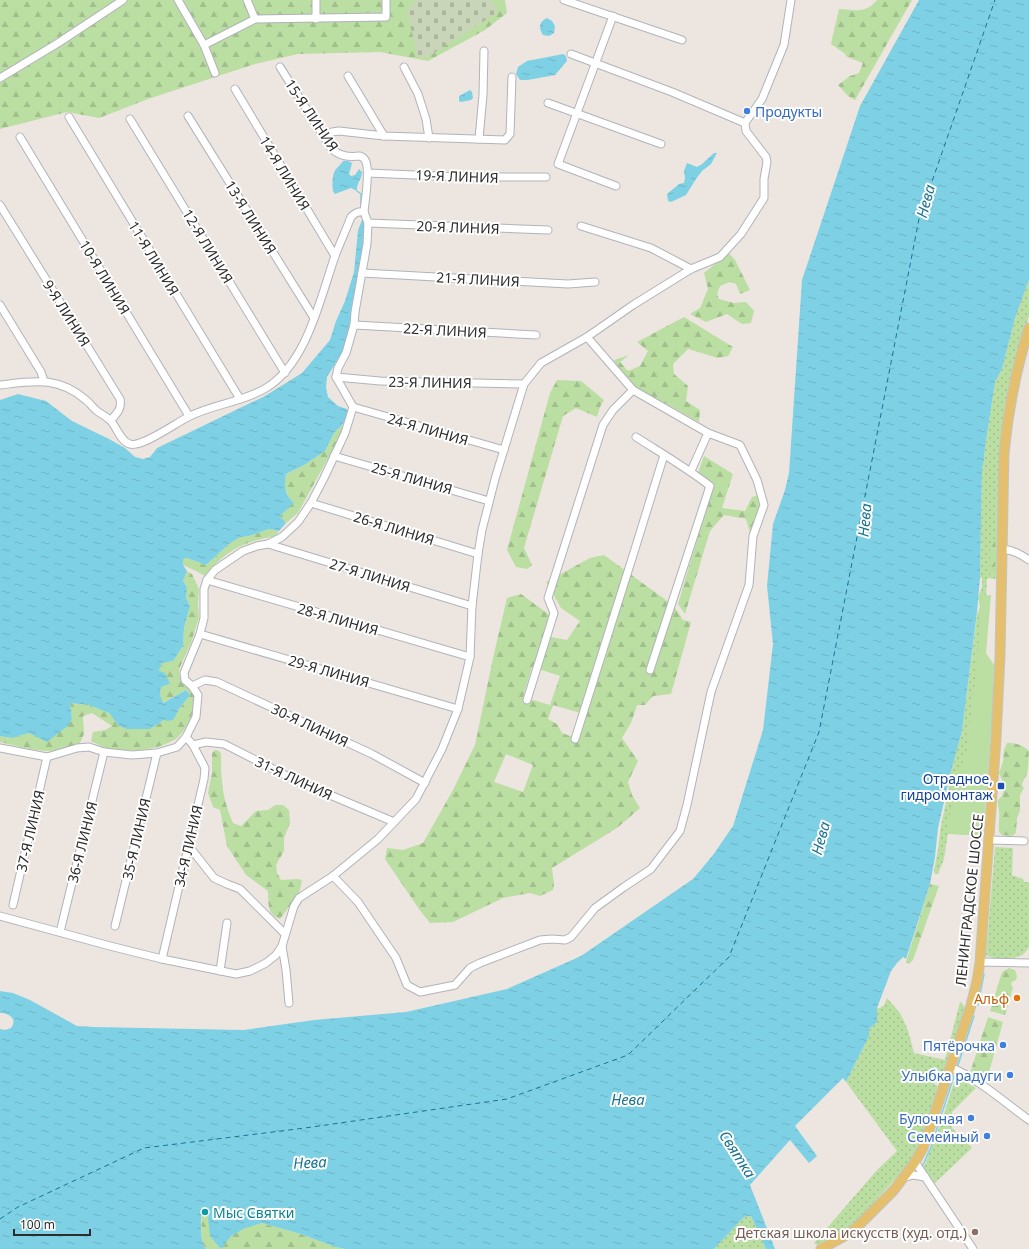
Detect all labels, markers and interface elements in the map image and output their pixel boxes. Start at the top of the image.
street label: 15-Я ЛИНИЯ [281,75,343,155]
place label: Продукты [755,102,822,121]
marker: Продукты [742,106,752,116]
street label: 14-Я ЛИНИЯ [255,132,315,214]
street label: 19-Я ЛИНИЯ [415,165,499,187]
street label: 13-Я ЛИНИЯ [221,177,281,257]
water label: Нева [911,182,939,220]
street label: 12-Я ЛИНИЯ [178,205,238,287]
street label: 20-Я ЛИНИЯ [416,216,500,238]
street label: 11-Я ЛИНИЯ [124,217,184,299]
street label: 10-Я ЛИНИЯ [75,236,135,318]
street label: 21-Я ЛИНИЯ [436,267,520,291]
street label: 9-Я ЛИНИЯ [39,276,95,350]
street label: 22-Я ЛИНИЯ [403,318,487,342]
street label: 23-Я ЛИНИЯ [388,372,472,392]
street label: 24-Я ЛИНИЯ [385,408,471,450]
street label: 25-Я ЛИНИЯ [369,457,455,499]
water label: Нева [853,502,875,538]
street label: 26-Я ЛИНИЯ [351,507,437,549]
street label: 27-Я ЛИНИЯ [327,554,413,596]
street label: 28-Я ЛИНИЯ [295,598,381,640]
street label: 29-Я ЛИНИЯ [286,650,372,692]
street label: 30-Я ЛИНИЯ [268,699,352,751]
street label: 31-Я ЛИНИЯ [252,752,336,804]
place label: Отрадное, гидромонтаж [901,769,993,804]
marker: Отрадное, гидромонтаж [996,781,1006,791]
street label: 37-Я ЛИНИЯ [11,788,49,874]
street label: 35-Я ЛИНИЯ [117,796,155,882]
street label: 36-Я ЛИНИЯ [63,799,101,885]
street label: 34-Я ЛИНИЯ [169,803,207,889]
street label: ЛЕНИНГРАДСКОЕ ШОССЕ [951,813,987,987]
water label: Нева [806,819,834,857]
place label: Альф [974,989,1009,1008]
marker: Альф [1012,993,1022,1003]
place label: Пятёрочка [923,1036,995,1055]
marker: Пятёрочка [998,1040,1008,1050]
place label: Улыбка радуги [902,1066,1002,1085]
marker: Улыбка радуги [1005,1070,1015,1080]
water label: Нева [611,1089,645,1109]
place label: Булочная [899,1109,963,1128]
marker: Булочная [966,1113,976,1123]
water label: Святка [715,1126,761,1182]
place label: Семейный [907,1127,979,1146]
marker: Семейный [982,1131,992,1141]
water label: Нева [293,1151,328,1173]
place label: Мыс Святки [213,1203,294,1222]
marker: Мыс Святки [200,1207,210,1217]
scale bar [14,1211,90,1237]
text: 100 m [20,1216,55,1233]
place label: Детская школа искусств (худ. отд.) [735,1223,967,1242]
marker: Детская школа искусств (худ. отд.) [970,1227,980,1237]

